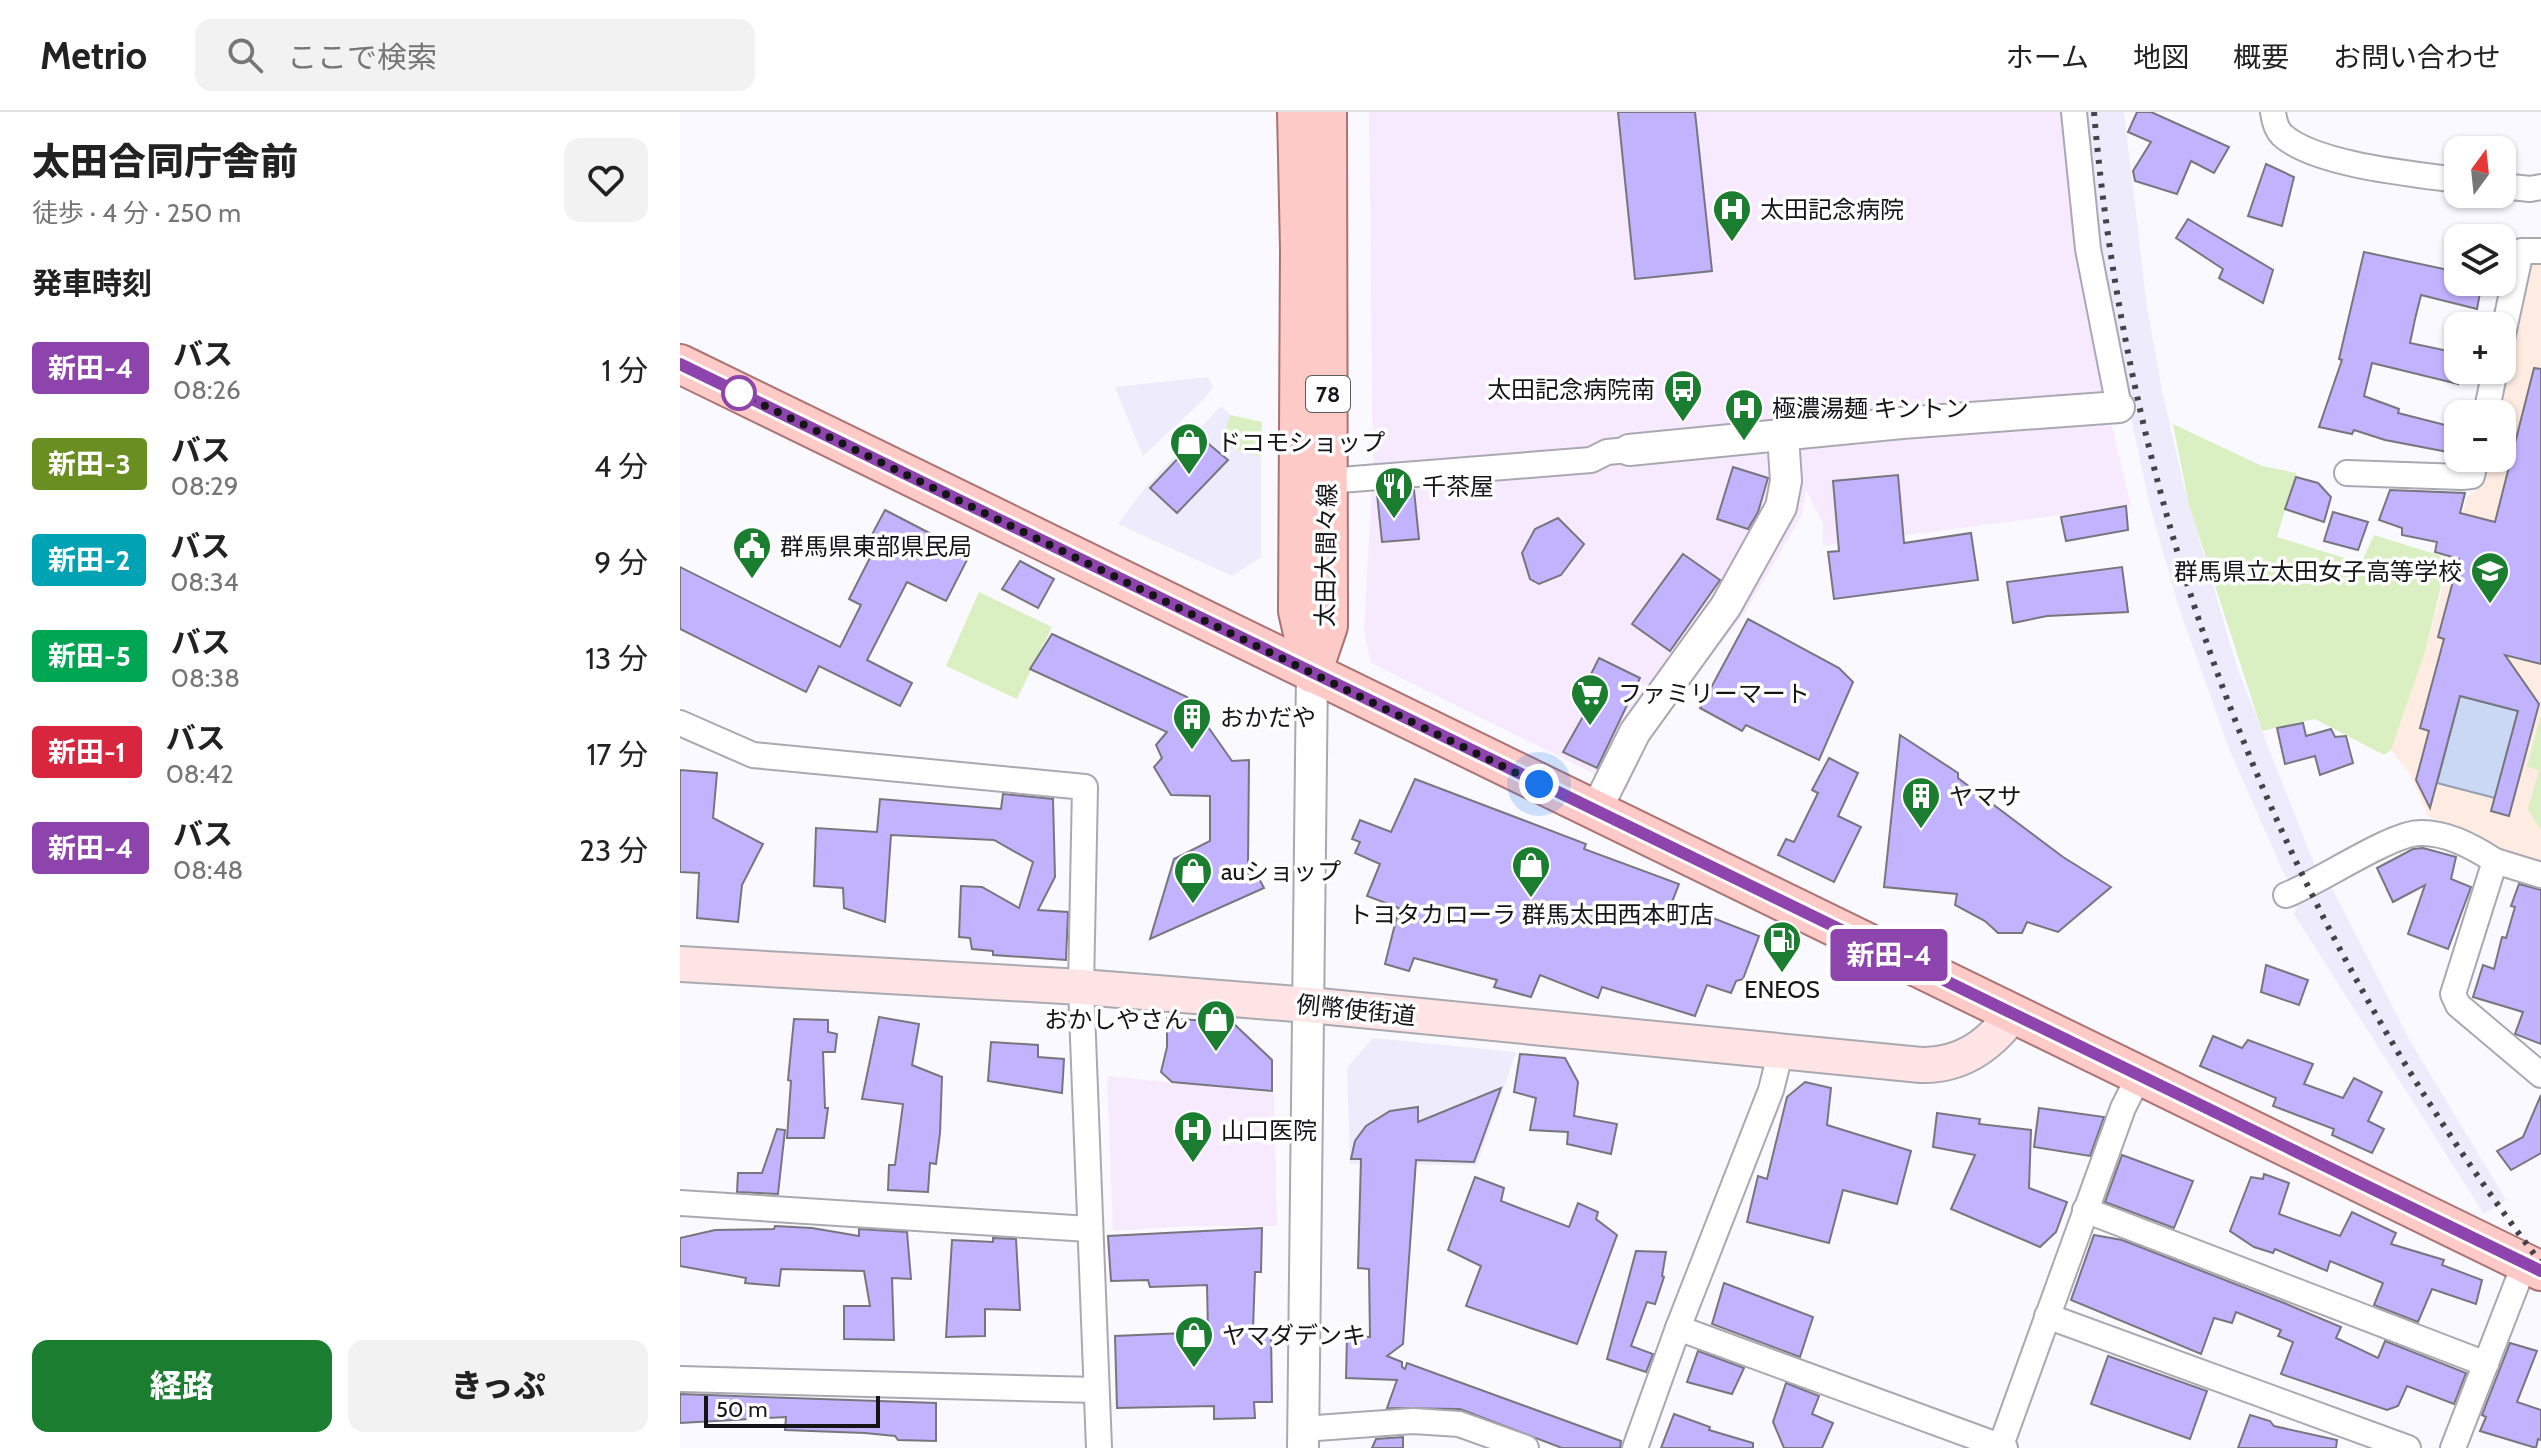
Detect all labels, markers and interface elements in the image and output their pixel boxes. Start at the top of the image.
search box [195,19,755,91]
text: Metrio [40,32,147,79]
icon: search [223,33,267,77]
text: ここで検索 [287,39,437,76]
text: ホーム [2006,40,2089,74]
text: 地図 [2133,40,2189,74]
text: 概要 [2233,40,2289,74]
text: お問い合わせ [2333,40,2501,74]
north arrow [2444,136,2516,208]
map controls [2444,136,2516,472]
text: 太田合同庁舎前 [32,138,298,185]
button: heart [564,138,648,222]
hospital icon: 太田記念病院 [1711,188,1753,243]
place label: 太田記念病院 [1760,195,1904,224]
text: 徒歩 · 4 分 · 250 m [32,197,241,229]
button: layers [2444,224,2516,296]
text: 発車時刻 [32,265,152,302]
button: + [2444,312,2516,384]
text: バス [173,336,233,373]
text: 新田-4 [48,351,133,385]
text: 1 分 [601,352,648,389]
bus stop icon: 太田記念病院南 [1662,368,1704,423]
text: 08:26 [173,374,241,406]
place label: 太田記念病院南 [1487,375,1655,404]
unlabelled marker [722,376,756,410]
road number: 78 [1306,376,1350,412]
hospital icon: 極濃湯麺 キントン [1723,387,1765,442]
place label: 極濃湯麺 キントン [1772,394,1969,423]
button: − [2444,400,2516,472]
shop icon: ドコモショップ [1168,421,1210,476]
place label: ドコモショップ [1217,428,1385,457]
text: バス [171,432,231,469]
text: 新田-3 [48,447,131,481]
text: 4 分 [594,448,648,485]
restaurant icon: 千茶屋 [1373,465,1415,520]
text: 08:29 [171,470,239,502]
place label: 千茶屋 [1422,472,1494,501]
street label: 太田大間々線 [1310,483,1342,627]
public building icon: 群馬県東部県民局 [731,525,773,580]
text: バス [170,528,230,565]
place label: 群馬県東部県民局 [780,532,972,561]
text: 新田-2 [48,543,130,577]
text: 9 分 [594,544,648,581]
school or university icon: 群馬県立太田女子高等学校 [2469,550,2511,605]
place label: 群馬県立太田女子高等学校 [2174,557,2462,586]
text: 08:34 [170,566,239,598]
text: バス [171,624,231,661]
text: 新田-5 [48,639,131,673]
text: 13 分 [585,640,648,677]
text: 08:38 [171,662,240,694]
supermarket icon: ファミリーマート [1569,672,1611,727]
place label: ファミリーマート [1618,679,1810,708]
building icon: おかだや [1171,696,1213,751]
place label: おかだや [1220,703,1316,732]
text: バス [166,720,226,757]
text: 新田-1 [48,735,126,769]
text: 17 分 [586,736,648,773]
text: 08:42 [166,758,234,790]
your location [1519,764,1559,804]
building icon: ヤマサ [1900,775,1942,830]
place label: ヤマサ [1949,782,2021,811]
text: バス [173,816,233,853]
text: 新田-4 [48,831,133,865]
text: 23 分 [579,832,648,869]
shop icon: トヨタカローラ 群馬太田西本町店 [1510,844,1552,899]
shop icon: auショップ [1172,850,1214,905]
text: 08:48 [173,854,243,886]
place label: auショップ [1221,857,1341,886]
place label: トヨタカローラ 群馬太田西本町店 [1348,900,1714,929]
fuel station icon: ENEOS [1761,919,1803,974]
line badge: 新田-4 [1833,929,1945,981]
text: 新田-4 [1846,938,1932,972]
place label: ENEOS [1744,975,1820,1004]
street label: 例幣使街道 [1295,989,1417,1031]
shop icon: おかしやさん [1195,998,1237,1053]
place label: おかしやさん [1044,1005,1188,1034]
hospital icon: 山口医院 [1172,1109,1214,1164]
place label: 山口医院 [1221,1116,1317,1145]
shop icon: ヤマダデンキ [1173,1314,1215,1369]
place label: ヤマダデンキ [1222,1321,1366,1350]
button: 経路 [32,1340,332,1432]
button: きっぷ [348,1340,648,1432]
scale bar [704,1392,880,1428]
text: 50 m [716,1396,768,1423]

